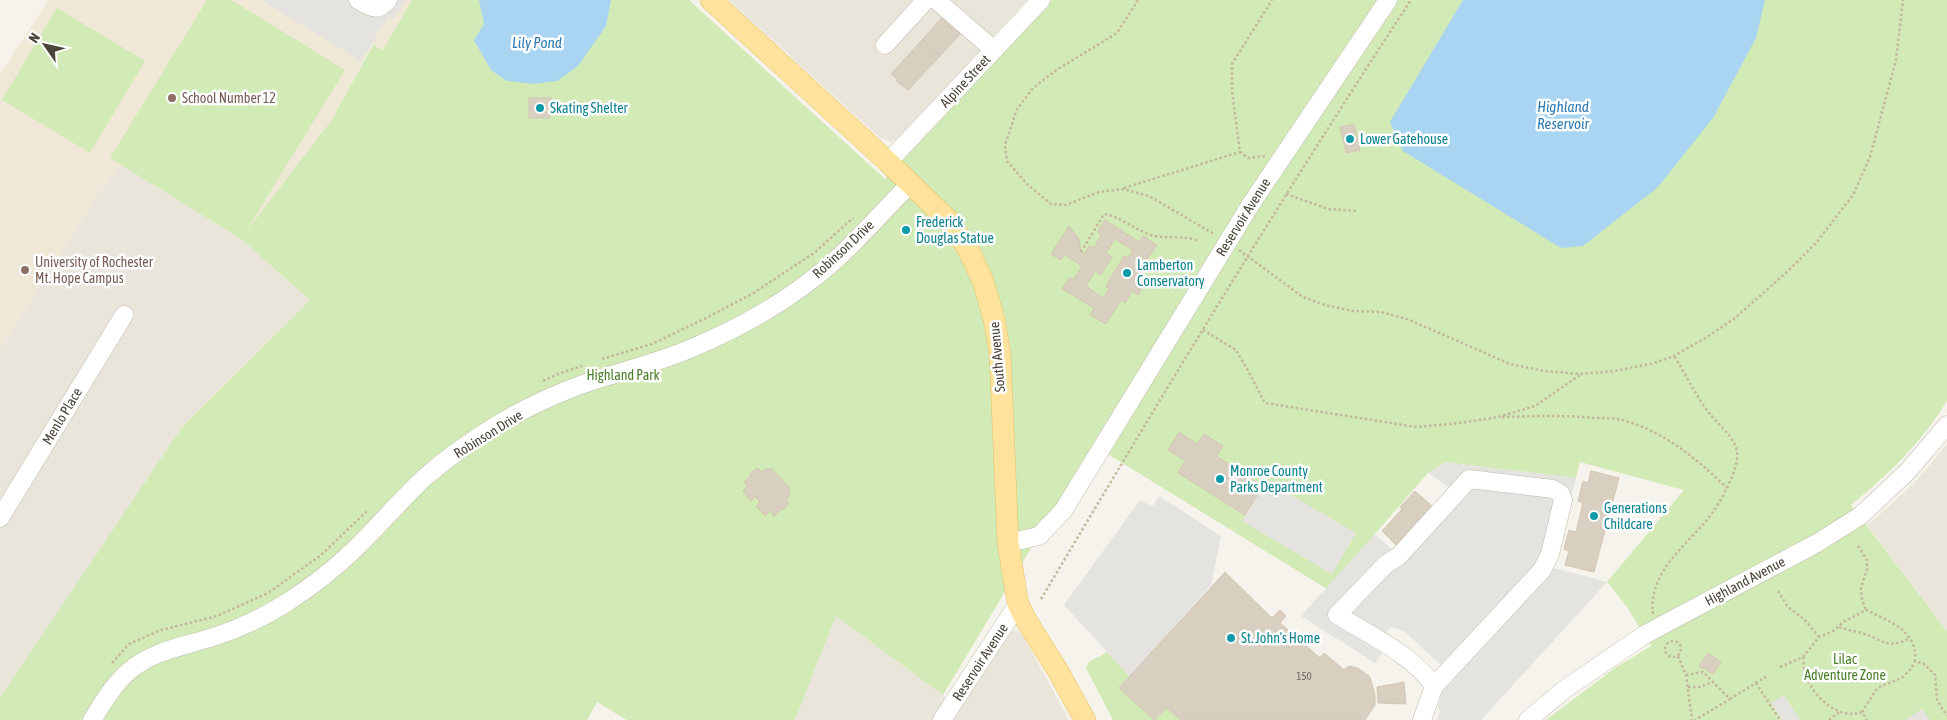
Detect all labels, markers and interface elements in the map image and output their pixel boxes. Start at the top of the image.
north arrow [20,20,70,70]
text: N [25,30,43,46]
water label: Lily Pond [512,34,562,51]
street label: Alpine Street [937,51,993,111]
place label: School Number 12 [182,90,276,106]
marker: School Number 12 [166,92,178,104]
water label: Highland Reservoir [1537,98,1589,132]
place label: Skating Shelter [550,100,629,116]
marker: Skating Shelter [534,102,546,114]
place label: Lower Gatehouse [1360,131,1448,147]
marker: Lower Gatehouse [1344,133,1356,145]
street label: Reservoir Avenue [1213,175,1273,259]
place label: Frederick Douglas Statue [916,214,994,246]
street label: Robinson Drive [809,217,877,281]
marker: Frederick Douglas Statue [900,224,912,236]
place label: University of Rochester Mt. Hope Campus [35,254,154,286]
place label: Lamberton Conservatory [1137,257,1205,289]
marker: University of Rochester Mt. Hope Campus [19,264,31,276]
marker: Lamberton Conservatory [1121,267,1133,279]
street label: South Avenue [986,321,1008,393]
park label: Highland Park [586,367,660,383]
street label: Menlo Place [39,385,85,447]
street label: Robinson Drive [451,407,525,461]
place label: Monroe County Parks Department [1230,463,1323,495]
marker: Monroe County Parks Department [1214,473,1226,485]
place label: Generations Childcare [1604,500,1667,532]
marker: Generations Childcare [1588,510,1600,522]
street label: Highland Avenue [1702,553,1788,609]
street label: Reservoir Avenue [949,620,1011,704]
place label: St. John's Home [1241,630,1320,646]
marker: St. John's Home [1225,632,1237,644]
park label: Lilac Adventure Zone [1804,651,1886,683]
house number: 150 [1296,670,1312,682]

